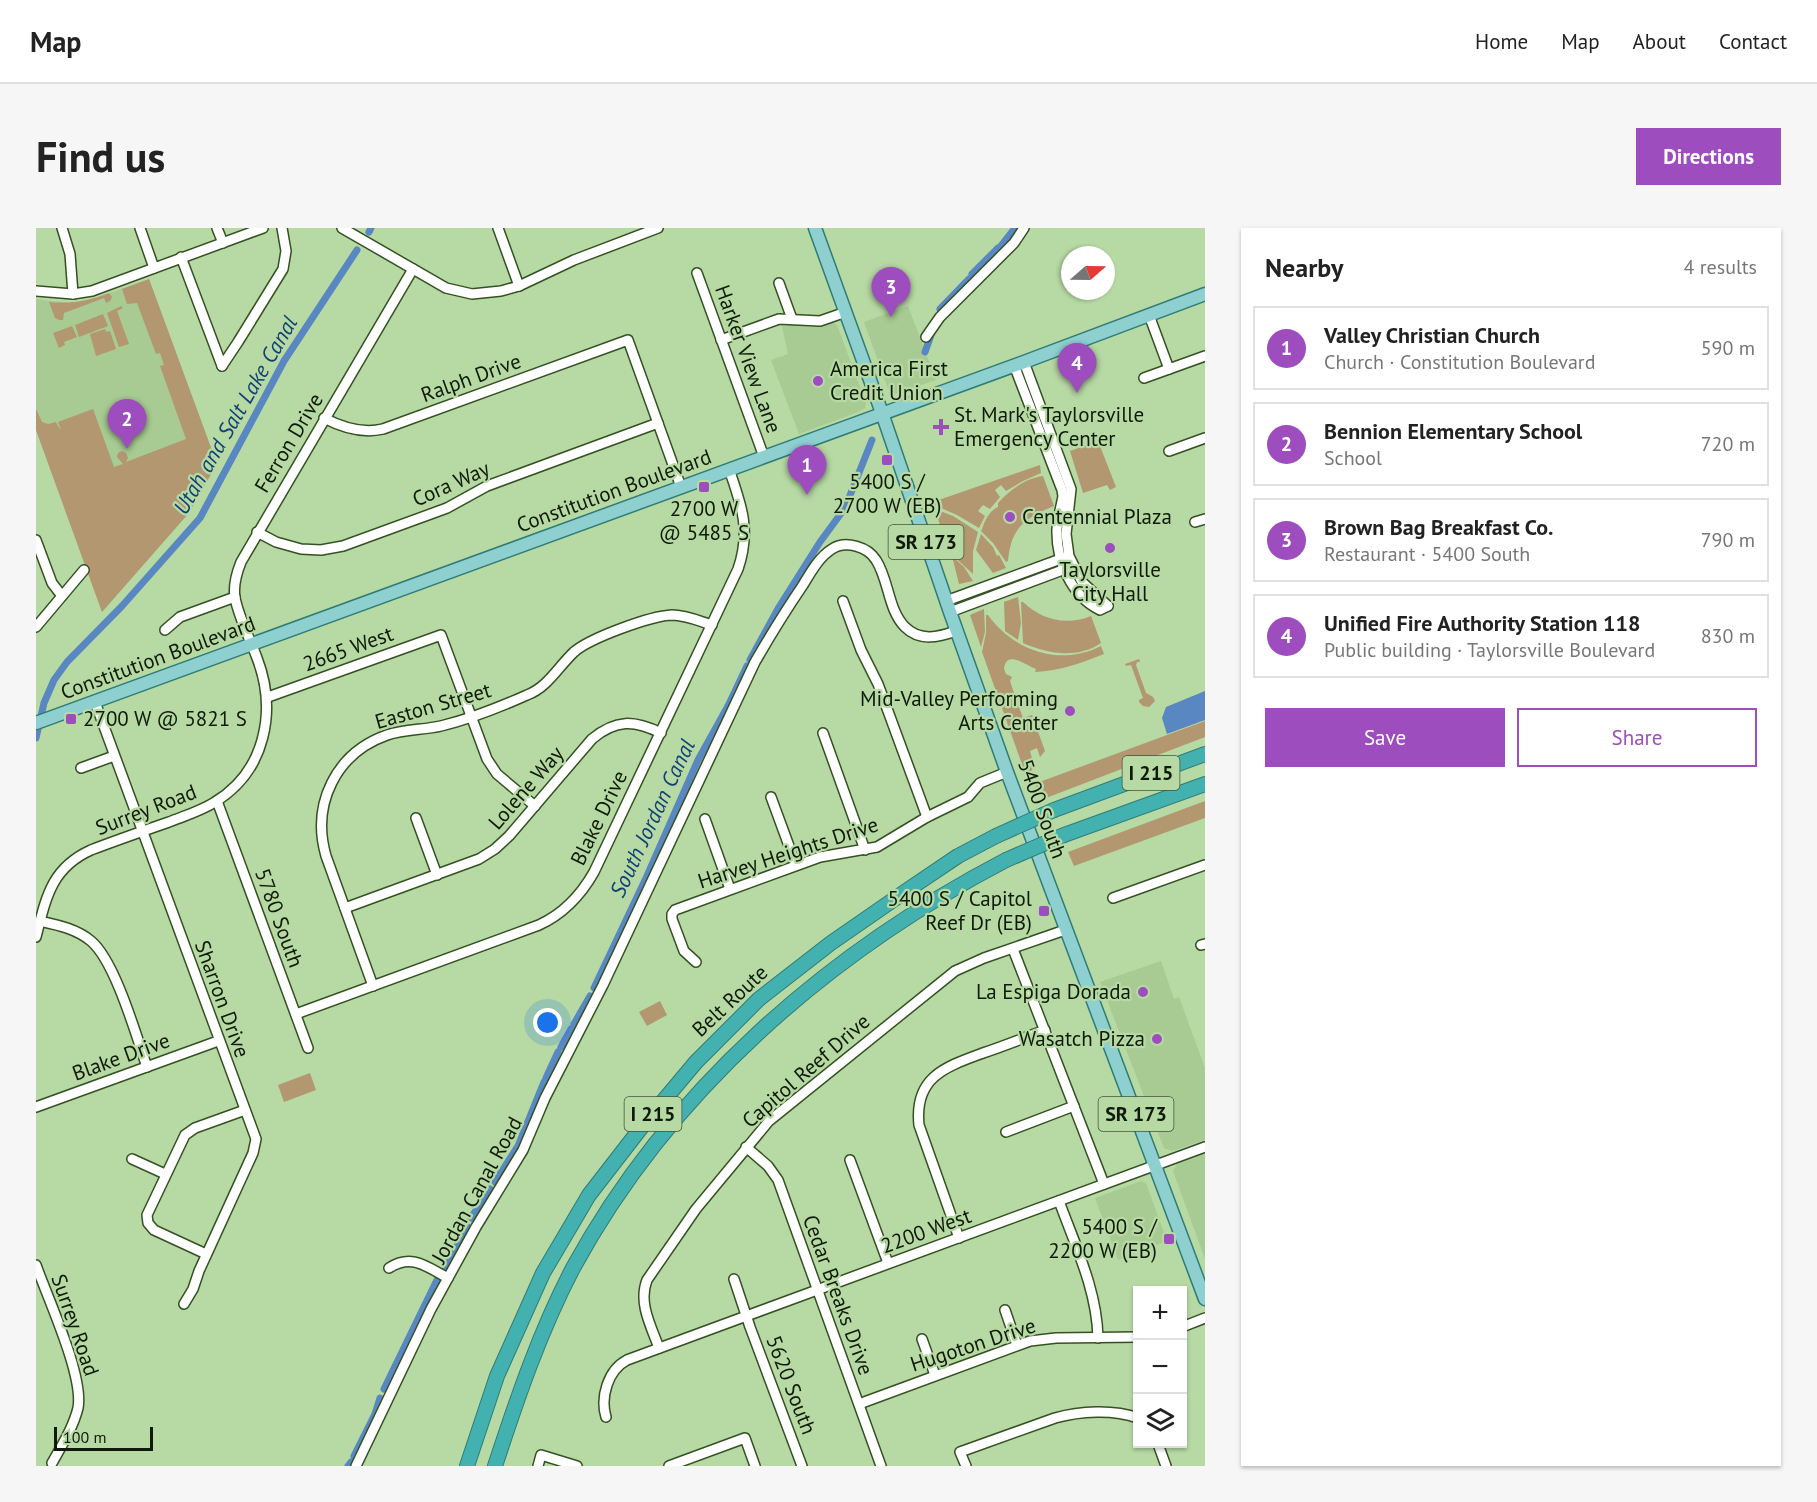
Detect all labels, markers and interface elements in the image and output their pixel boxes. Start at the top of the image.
text: Map [30,23,81,60]
text: Home [1475,28,1528,55]
text: Map [1561,28,1600,55]
text: About [1633,28,1686,55]
text: Contact [1719,28,1787,55]
button: Directions [1636,128,1781,185]
text: Find us [36,129,165,184]
north arrow [1061,246,1115,300]
text: Nearby [1265,251,1343,284]
text: 4 results [1684,254,1757,280]
pin: 3 [872,268,910,317]
street label: Harker View Lane [709,281,788,437]
water label: Utah and Salt Lake Canal [167,311,303,519]
text: Valley Christian Church [1324,321,1540,349]
text: 1 [1281,335,1292,361]
text: 590 m [1701,335,1755,361]
pin: 4 [1058,344,1096,393]
street label: Ralph Drive [417,347,524,408]
text: Church · Constitution Boulevard [1324,349,1595,375]
place label: America First Credit Union [830,355,948,406]
marker: America First Credit Union [811,374,825,388]
street label: Ferron Drive [248,388,329,497]
pin: 2 [108,400,146,449]
place label: St. Mark's Taylorsville Emergency Center [954,401,1144,452]
text: Bennion Elementary School [1324,417,1582,445]
marker: St. Mark's Taylorsville Emergency Center [932,418,950,436]
text: 2 [1281,431,1292,457]
text: 720 m [1701,431,1755,457]
street label: Constitution Boulevard [513,443,715,538]
text: School [1324,445,1382,471]
pin: 1 [788,446,826,495]
marker: 5400 S / 2700 W (EB) [880,453,894,467]
street label: Cora Way [408,454,494,513]
place label: 5400 S / 2700 W (EB) [833,468,941,519]
marker: 2700 W @ 5485 S [697,480,711,494]
place label: 2700 W @ 5485 S [659,495,749,546]
place label: Centennial Plaza [1022,503,1172,530]
marker: Centennial Plaza [1003,510,1017,524]
text: Brown Bag Breakfast Co. [1324,513,1553,541]
road number: SR 173 [888,525,964,559]
text: 3 [1281,527,1292,553]
text: 790 m [1701,527,1755,553]
marker: Taylorsville City Hall [1103,541,1117,555]
text: Restaurant · 5400 South [1324,541,1530,567]
place label: Taylorsville City Hall [1059,556,1161,607]
text: Unified Fire Authority Station 118 [1324,609,1641,637]
street label: Constitution Boulevard [57,610,259,705]
street label: 2665 West [299,620,397,677]
text: 4 [1281,623,1292,649]
text: 830 m [1701,623,1755,649]
text: Public building · Taylorsville Boulevard [1324,637,1655,663]
street label: Easton Street [372,676,494,735]
place label: Mid-Valley Performing Arts Center [860,685,1058,736]
marker: Mid-Valley Performing Arts Center [1063,704,1077,718]
place label: 2700 W @ 5821 S [83,705,247,732]
button: Save [1265,708,1505,767]
button: Share [1517,708,1757,767]
marker: 2700 W @ 5821 S [64,712,78,726]
water label: South Jordan Canal [603,734,701,901]
street label: Lolene Way [482,740,569,835]
street label: 5400 South [1012,755,1073,862]
road number: I 215 [1122,756,1180,790]
street label: Blake Drive [564,766,633,870]
street label: Surrey Road [91,778,200,841]
street label: Harvey Heights Drive [694,811,882,894]
street label: 5780 South [249,864,310,971]
place label: 5400 S / Capitol Reef Dr (EB) [887,885,1032,936]
marker: 5400 S / Capitol Reef Dr (EB) [1037,904,1051,918]
street label: Sharron Drive [189,937,256,1061]
street label: Belt Route [686,959,773,1042]
place label: La Espiga Dorada [976,978,1131,1005]
marker: La Espiga Dorada [1136,985,1150,999]
your location [533,1008,562,1037]
street label: Capitol Reef Drive [736,1008,875,1134]
place label: Wasatch Pizza [1019,1025,1145,1052]
street label: Blake Drive [68,1026,173,1087]
marker: Wasatch Pizza [1150,1032,1164,1046]
road number: I 215 [624,1097,682,1131]
road number: SR 173 [1098,1097,1174,1131]
street label: Jordan Canal Road [425,1112,528,1269]
street label: 2200 West [877,1202,975,1259]
street label: Cedar Breaks Drive [797,1211,880,1379]
place label: 5400 S / 2200 W (EB) [1048,1213,1159,1264]
marker: 5400 S / 2200 W (EB) [1162,1232,1176,1246]
street label: Surrey Road [45,1270,106,1379]
map controls [1133,1286,1187,1448]
button: + [1133,1286,1187,1340]
street label: Hugoton Drive [907,1312,1039,1377]
street label: 5620 South [760,1332,823,1438]
button: − [1133,1340,1187,1394]
button: layers [1133,1394,1187,1448]
scale bar [54,1424,153,1452]
text: 100 m [63,1427,106,1447]

